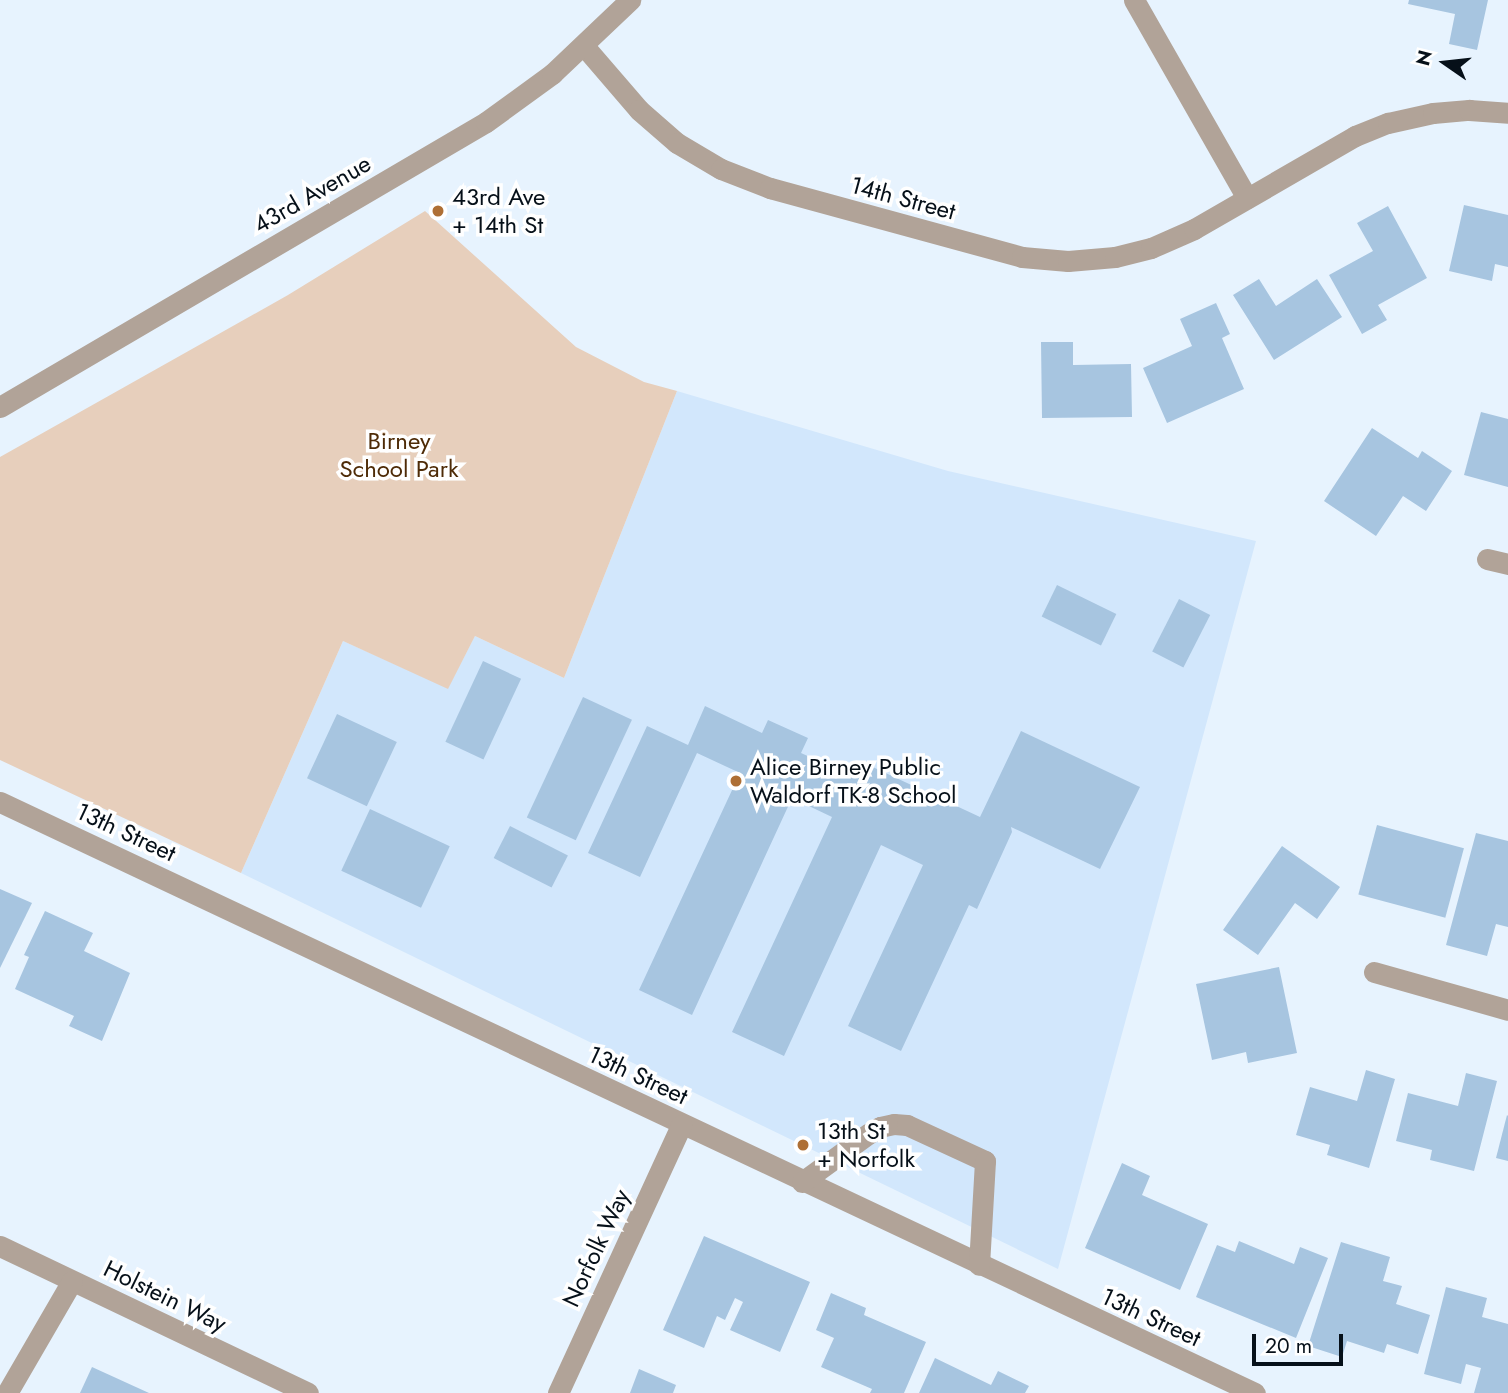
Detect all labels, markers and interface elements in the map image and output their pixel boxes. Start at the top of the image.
north arrow [1410,28,1480,98]
text: N [1409,47,1439,68]
street label: 43rd Avenue [248,149,376,239]
street label: 14th Street [847,170,959,226]
place label: 43rd Ave + 14th St [452,183,545,239]
marker: 43rd Ave + 14th St [430,203,446,219]
park label: Birney School Park [340,427,458,483]
place label: Alice Birney Public Waldorf TK-8 School [750,753,957,809]
marker: Alice Birney Public Waldorf TK-8 School [728,773,744,789]
street label: 13th Street [72,796,180,868]
street label: 13th Street [584,1039,692,1111]
place label: 13th St + Norfolk [817,1117,915,1173]
marker: 13th St + Norfolk [795,1137,811,1153]
street label: Norfolk Way [556,1185,636,1311]
street label: Holstein Way [99,1254,231,1338]
street label: 13th Street [1097,1281,1205,1353]
scale bar [1256,1320,1347,1364]
text: 20 m [1265,1331,1312,1361]

